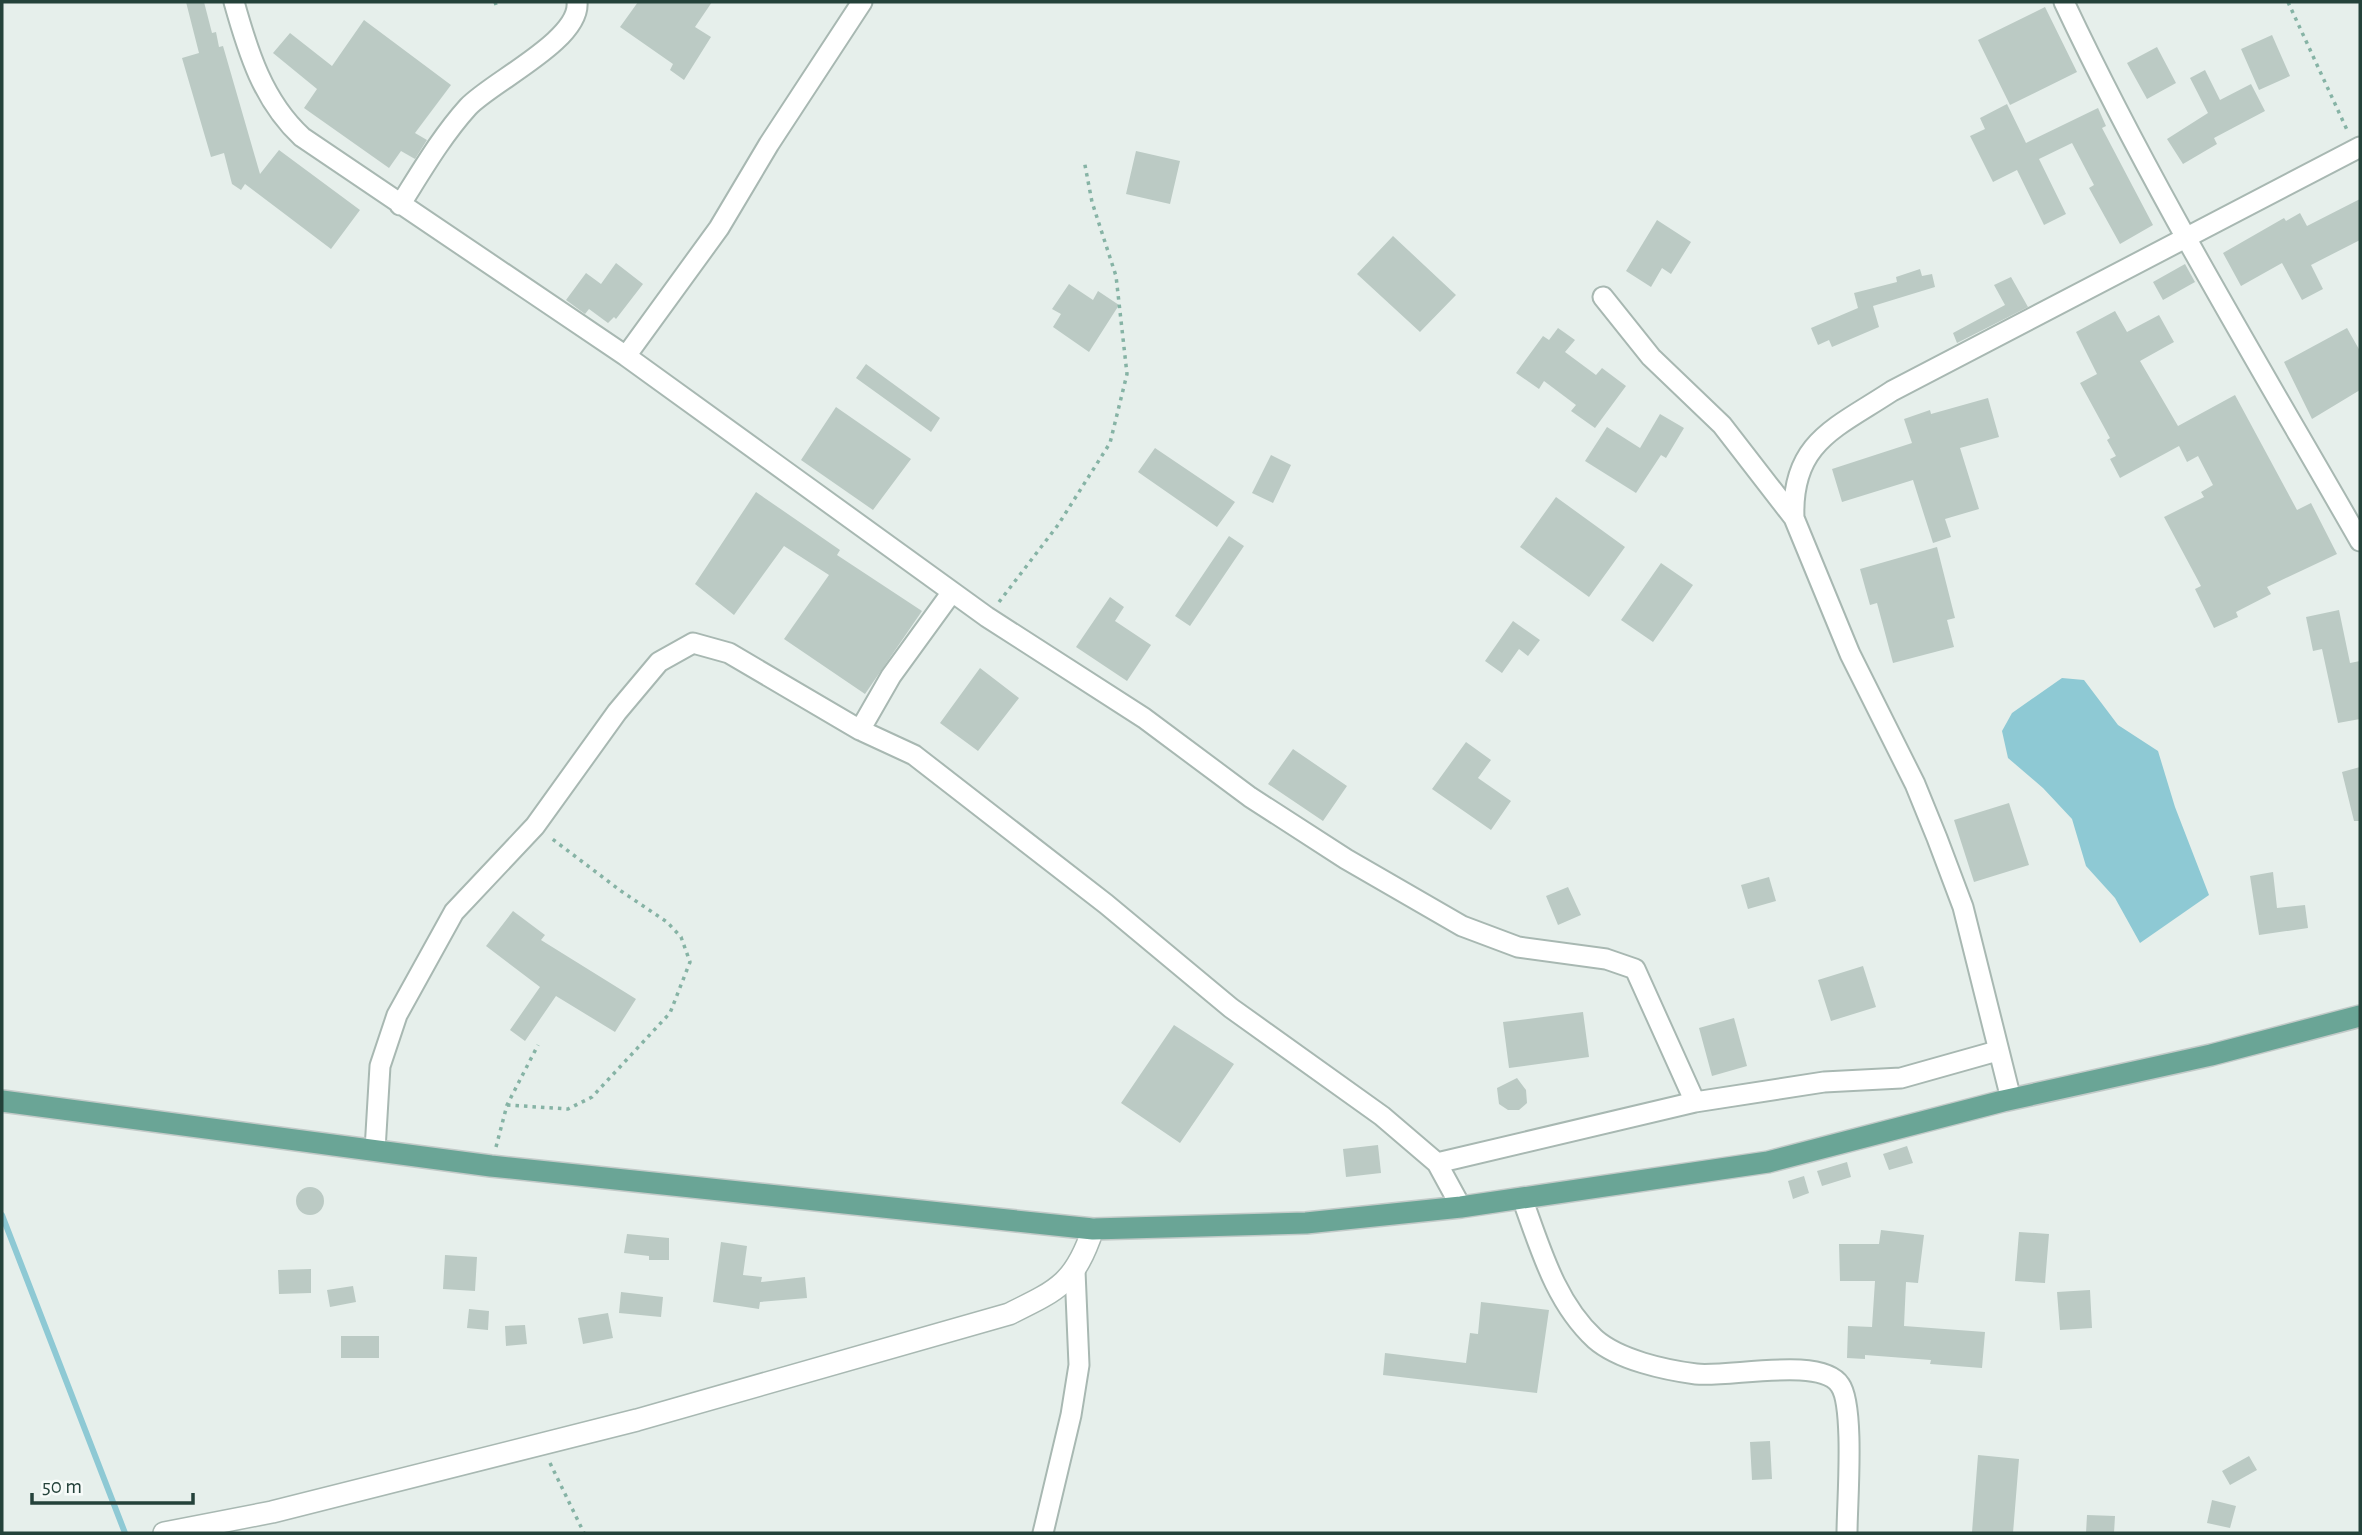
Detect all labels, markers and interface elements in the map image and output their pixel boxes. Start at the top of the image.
scale bar [32,1462,192,1506]
text: 50 m [42,1476,82,1497]

